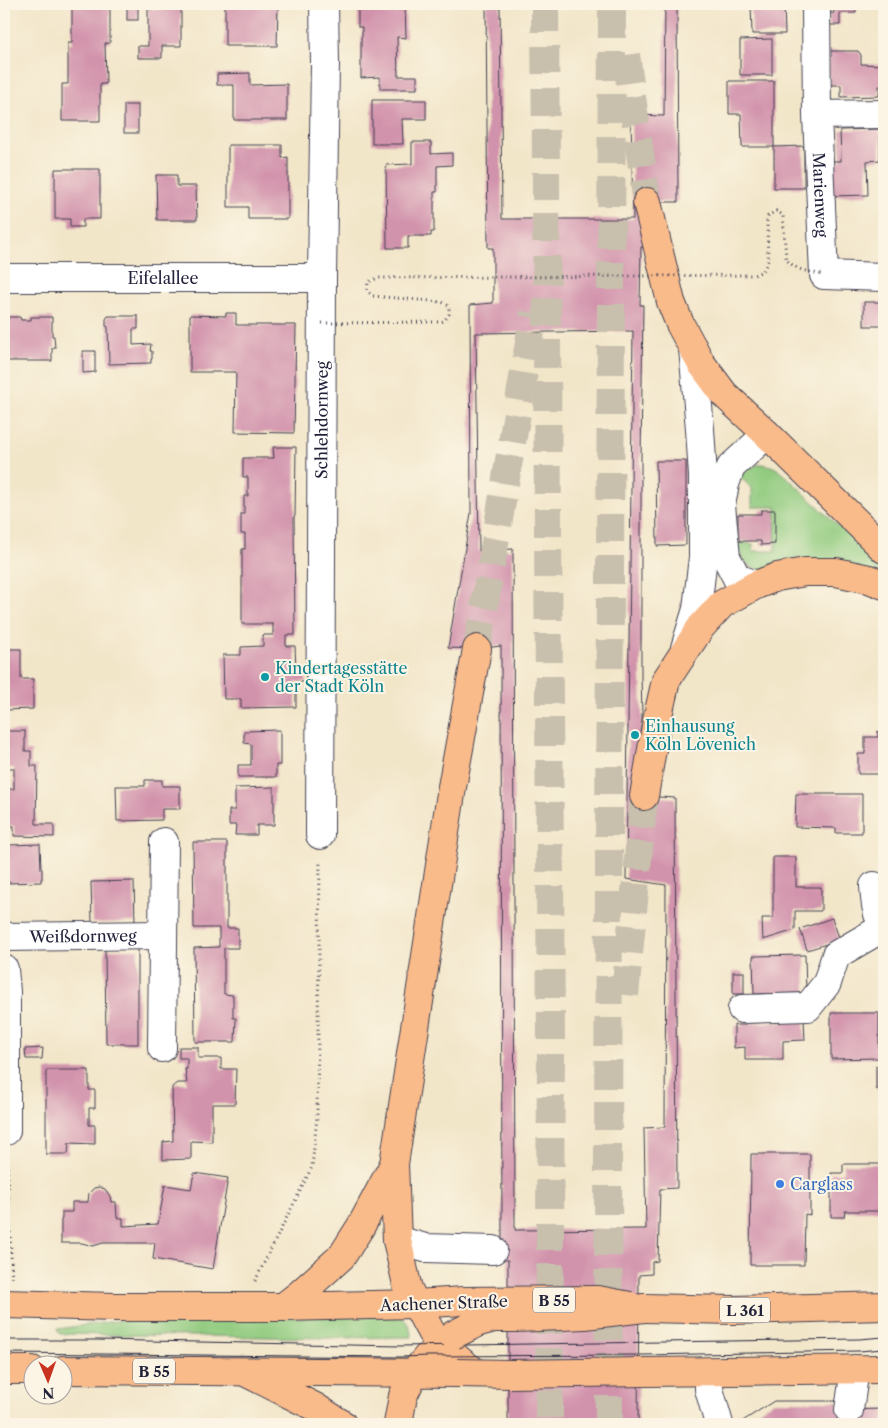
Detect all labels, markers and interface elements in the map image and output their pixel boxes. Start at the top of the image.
street label: Marienweg [809,152,832,238]
street label: Eifelallee [127,268,199,288]
street label: Schlehdornweg [311,360,332,479]
place label: Kindertagesstätte der Stadt Köln [275,658,407,696]
marker: Kindertagesstätte der Stadt Köln [259,671,271,683]
place label: Einhausung Köln Lövenich [645,716,756,754]
marker: Einhausung Köln Lövenich [629,729,641,741]
street label: Weißdornweg [28,925,137,947]
place label: Carglass [790,1174,853,1194]
marker: Carglass [774,1178,786,1190]
road number: B 55 [533,1288,575,1312]
street label: Aachener Straße [379,1291,508,1315]
road number: L 361 [720,1298,770,1322]
north arrow [22,1356,72,1406]
road number: B 55 [133,1358,175,1384]
text: N [42,1384,55,1402]

